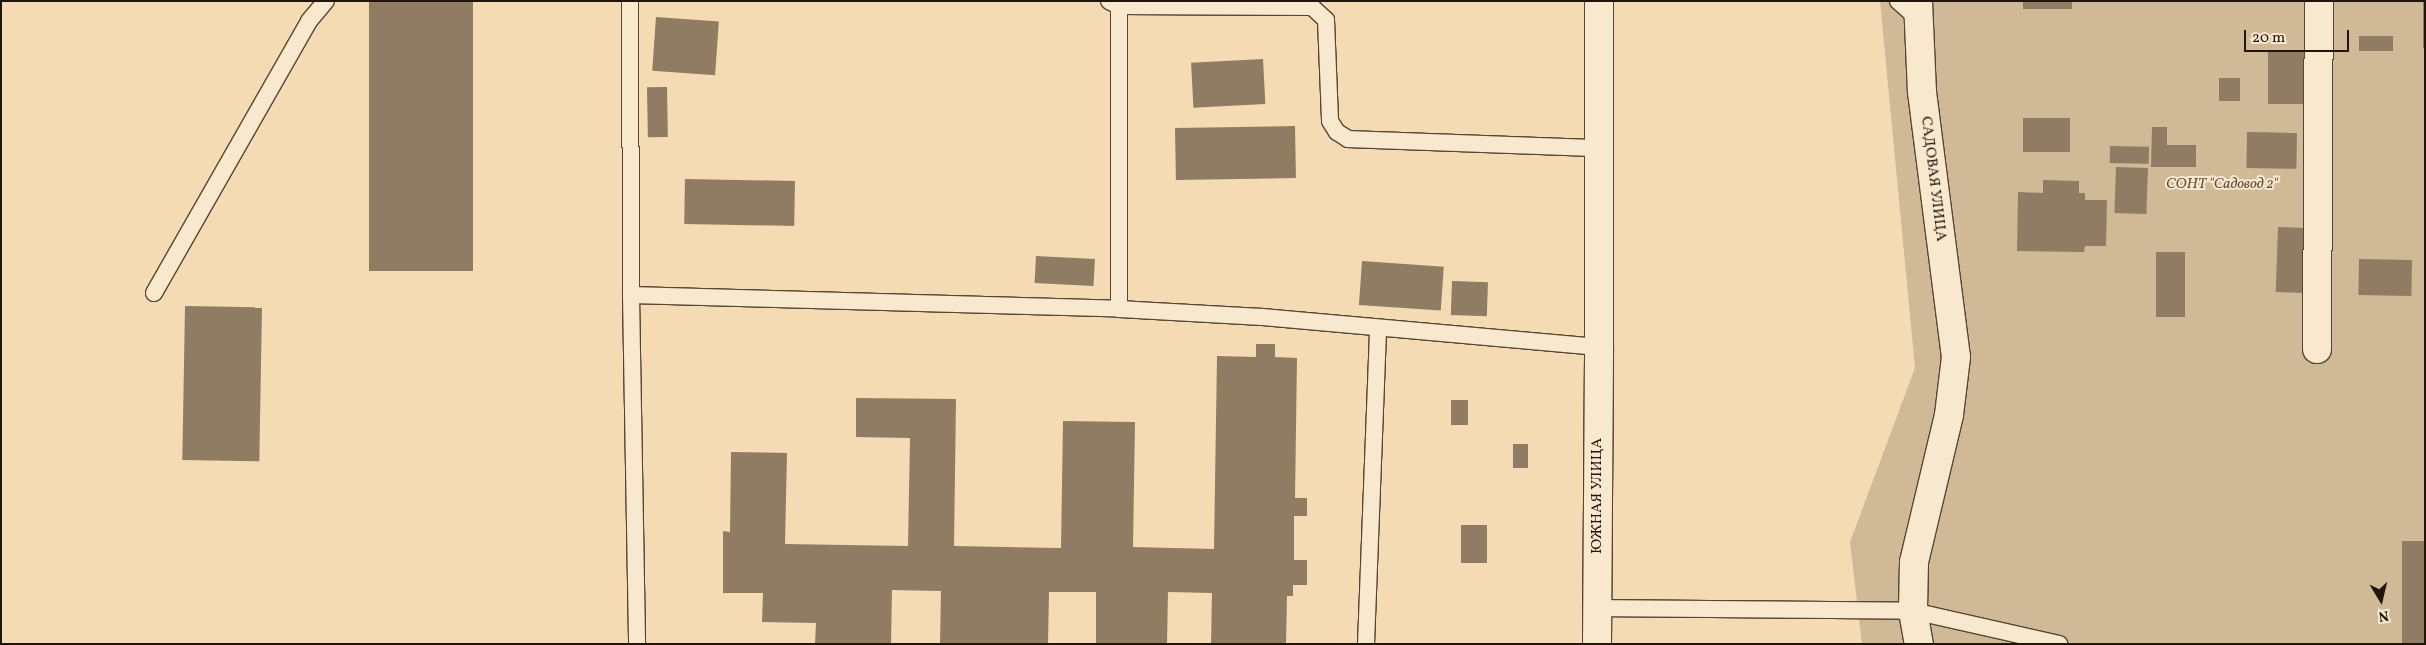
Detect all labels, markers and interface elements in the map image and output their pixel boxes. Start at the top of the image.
scale bar [2246,20,2351,52]
text: 20 m [2252,28,2285,49]
street label: САДОВАЯ УЛИЦА [1916,115,1950,243]
park label: СОНТ "Садовод 2" [2166,176,2278,194]
street label: ЮЖНАЯ УЛИЦА [1589,438,1607,554]
north arrow [2356,575,2406,625]
text: N [2377,605,2390,625]

